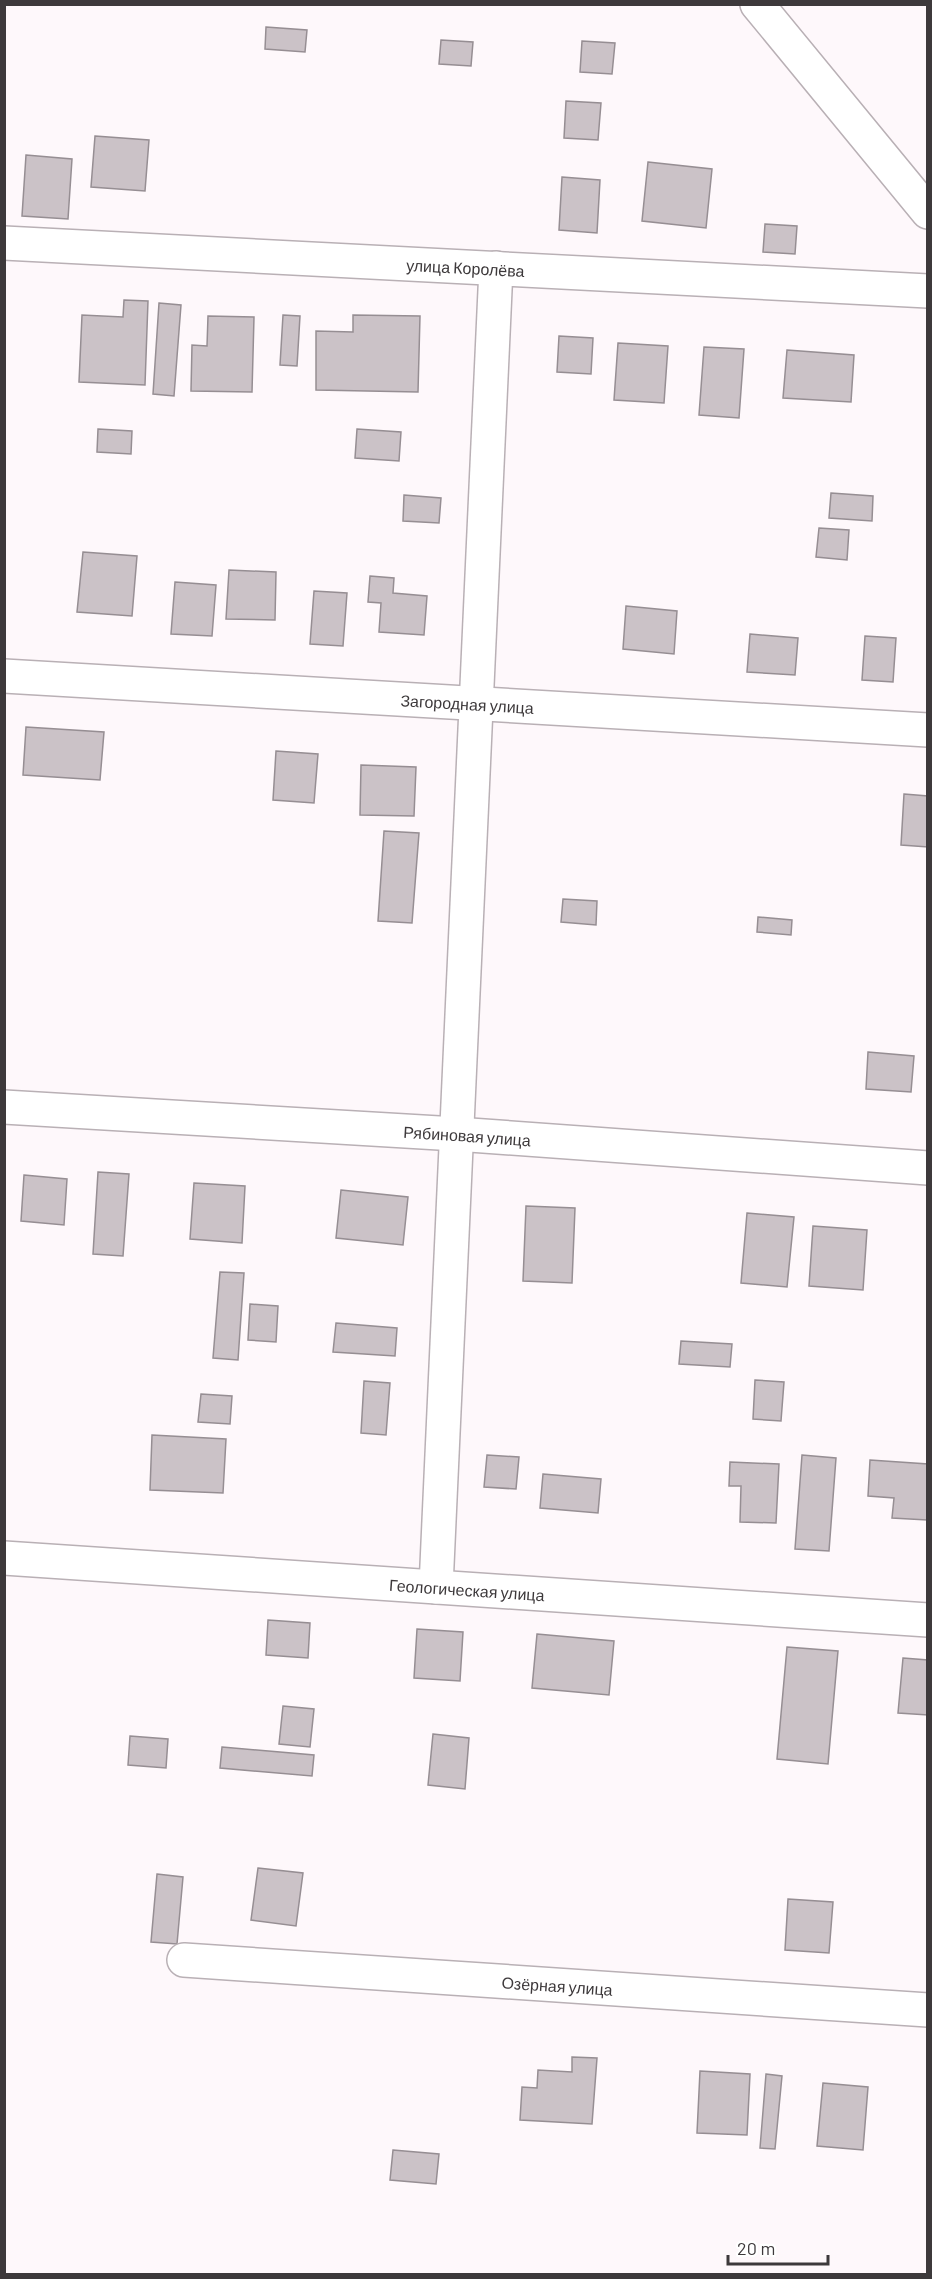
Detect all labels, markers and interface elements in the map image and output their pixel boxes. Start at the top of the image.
street label: улица Королёва [406,254,525,280]
street label: Загородная улица [400,690,534,716]
street label: Рябиновая улица [403,1121,532,1149]
street label: Геологическая улица [389,1574,545,1604]
street label: Озёрная улица [501,1972,613,1998]
scale bar [728,2228,828,2266]
text: 20 m [737,2237,775,2259]

